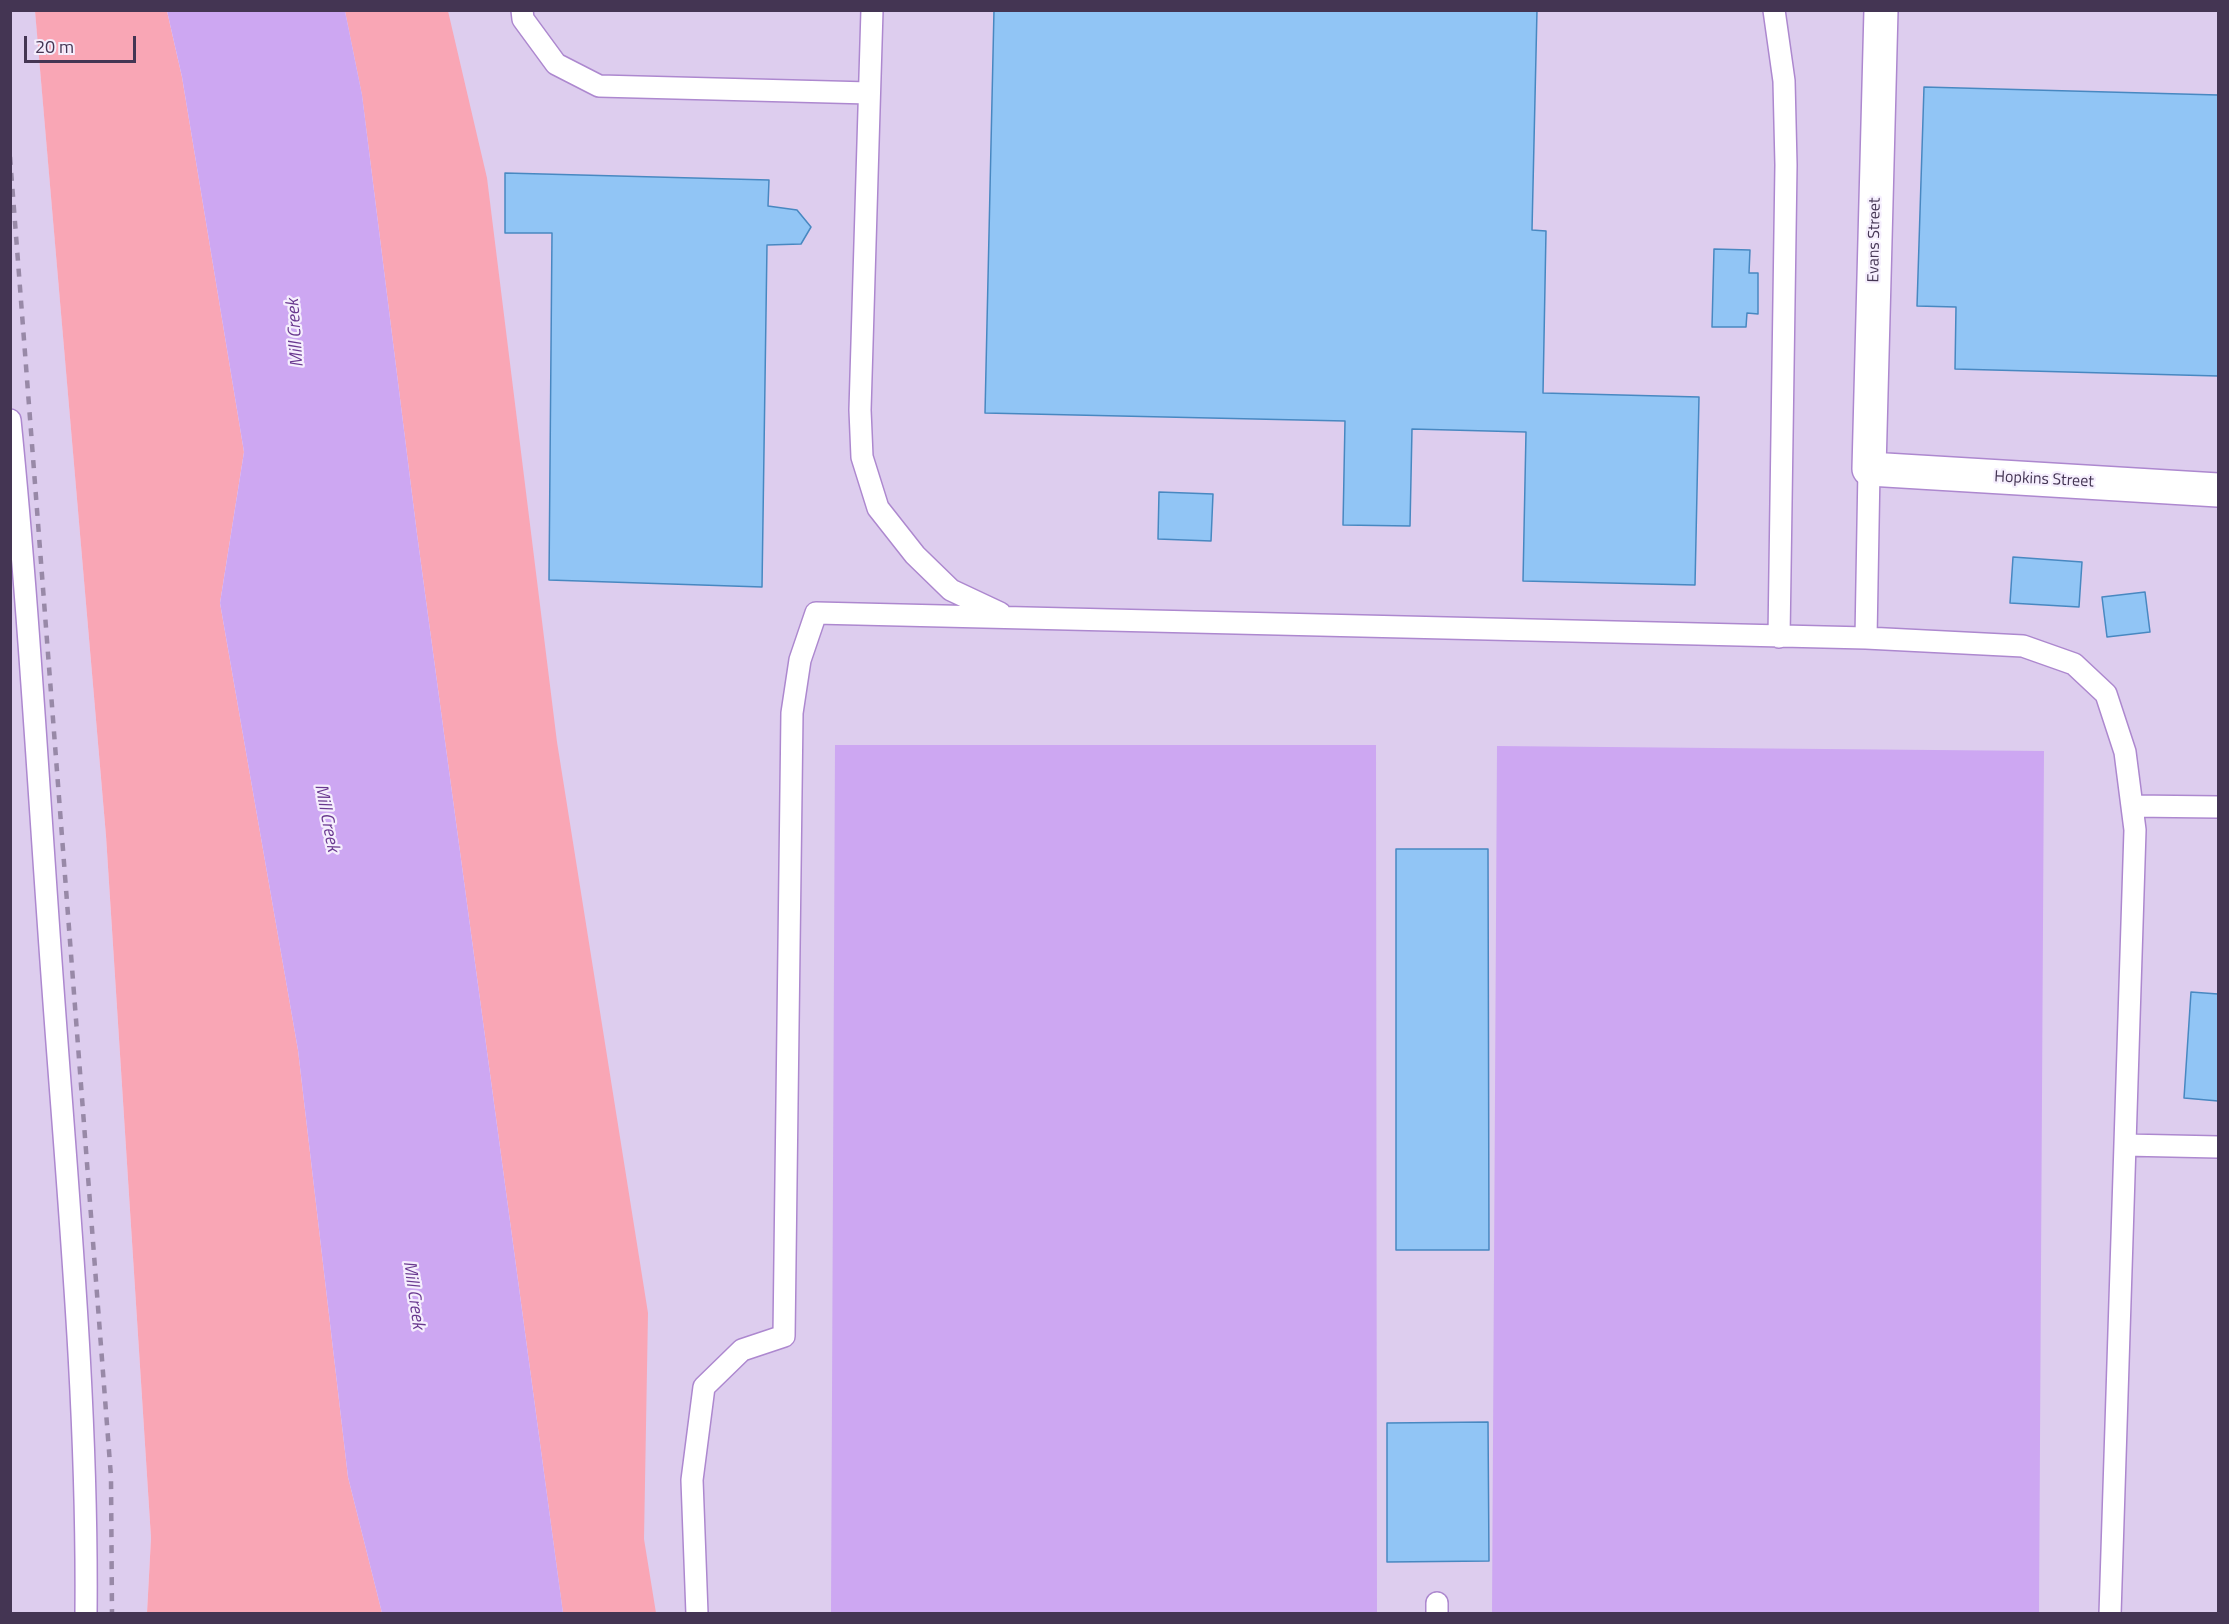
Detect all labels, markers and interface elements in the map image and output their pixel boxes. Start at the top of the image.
scale bar [27,24,140,62]
text: 20 m [35,33,74,60]
street label: Evans Street [1865,197,1885,283]
water label: Mill Creek [283,298,309,368]
street label: Hopkins Street [1994,468,2094,492]
water label: Mill Creek [309,782,343,854]
water label: Mill Creek [398,1260,428,1330]

